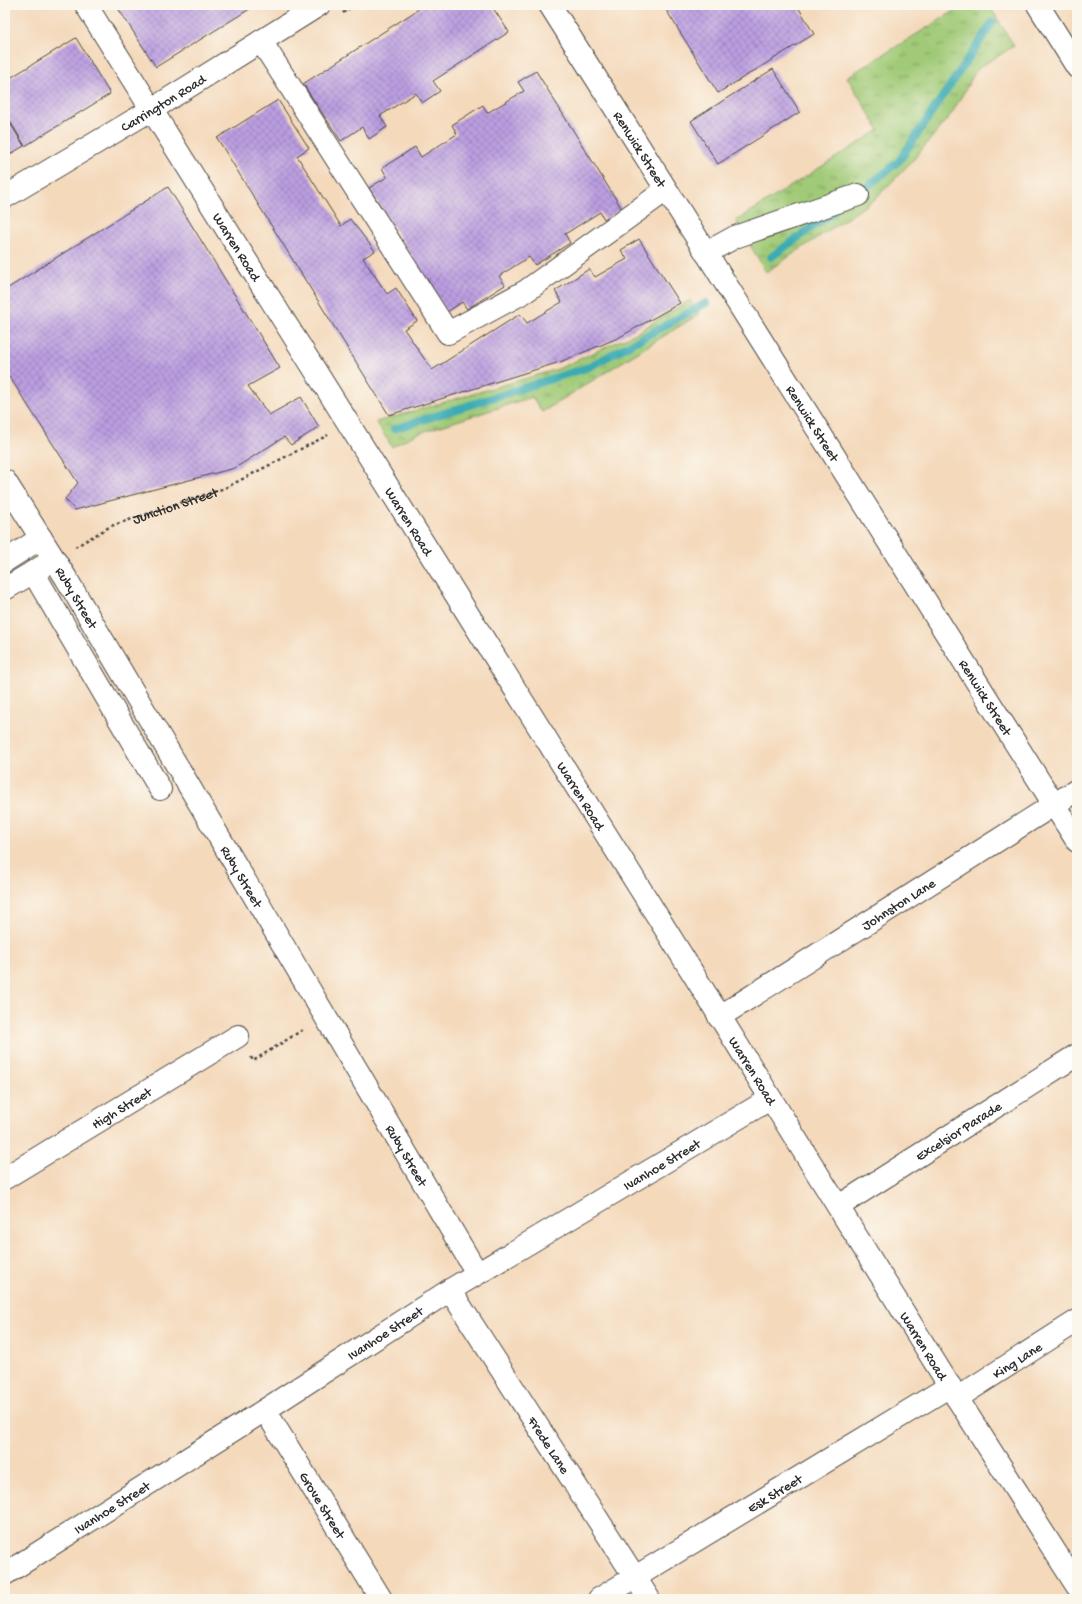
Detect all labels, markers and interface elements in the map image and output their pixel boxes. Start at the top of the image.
street label: Carrington Road [119,71,211,137]
street label: Renwick Street [608,109,670,192]
street label: Warren Road [208,210,264,287]
street label: Renwick Street [781,383,842,467]
street label: Junction Street [131,485,222,529]
street label: Warren Road [380,485,436,561]
street label: Ruby Street [50,565,101,634]
street label: Renwick Street [954,657,1015,741]
street label: Warren Road [552,759,608,836]
street label: Ruby Street [215,843,266,913]
street label: Johnston Lane [859,876,940,935]
street label: Warren Road [723,1034,780,1111]
street label: High Street [89,1084,157,1134]
street label: Excelsior Parade [913,1099,1006,1166]
street label: Ruby Street [380,1122,431,1191]
street label: Ivanhoe Street [621,1136,705,1196]
street label: Ivanhoe Street [345,1303,428,1365]
street label: Warren Road [895,1309,951,1386]
street label: King Lane [990,1339,1047,1384]
street label: Frede Lane [522,1413,573,1479]
street label: Grove Street [294,1469,349,1544]
street label: Esk Street [745,1471,807,1518]
street label: Ivanhoe Street [72,1478,155,1539]

